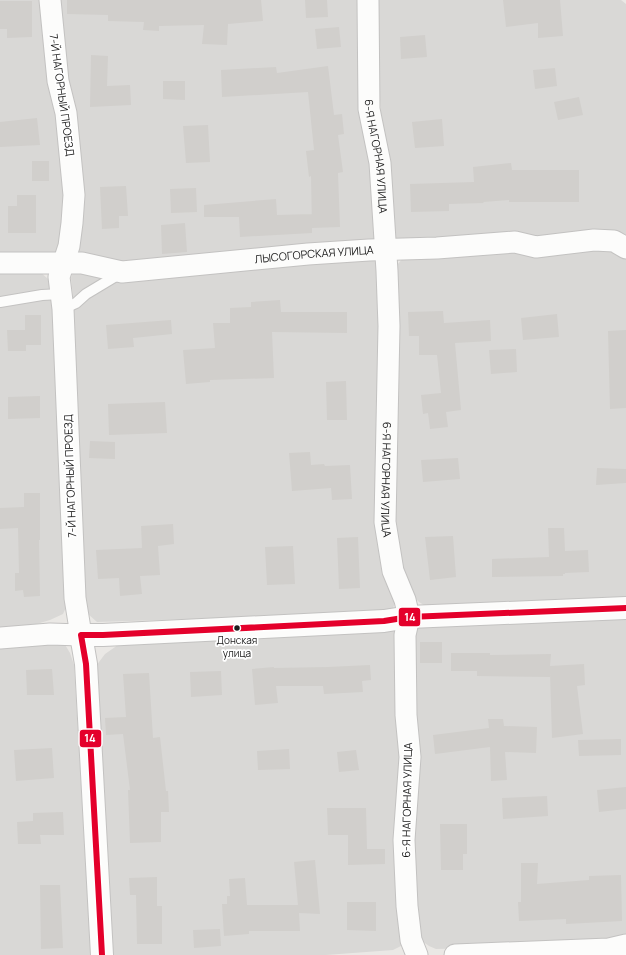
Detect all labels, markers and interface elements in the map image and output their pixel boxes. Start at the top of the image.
street label: 7-Й НАГОРНЫЙ ПРОЕЗД [46,33,79,157]
street label: 6-Я НАГОРНАЯ УЛИЦА [362,99,391,214]
street label: ЛЫСОГОРСКАЯ УЛИЦА [254,242,374,266]
street label: 7-Й НАГОРНЫЙ ПРОЕЗД [60,414,79,538]
street label: 6-Я НАГОРНАЯ УЛИЦА [378,422,395,538]
line badge: 14 [398,607,421,627]
text: 14 [404,609,416,624]
marker: Донская улица [232,623,242,633]
place label: Донская улица [217,633,257,660]
line badge: 14 [79,729,102,748]
text: 14 [84,730,96,745]
street label: 6-Я НАГОРНАЯ УЛИЦА [398,742,415,858]

